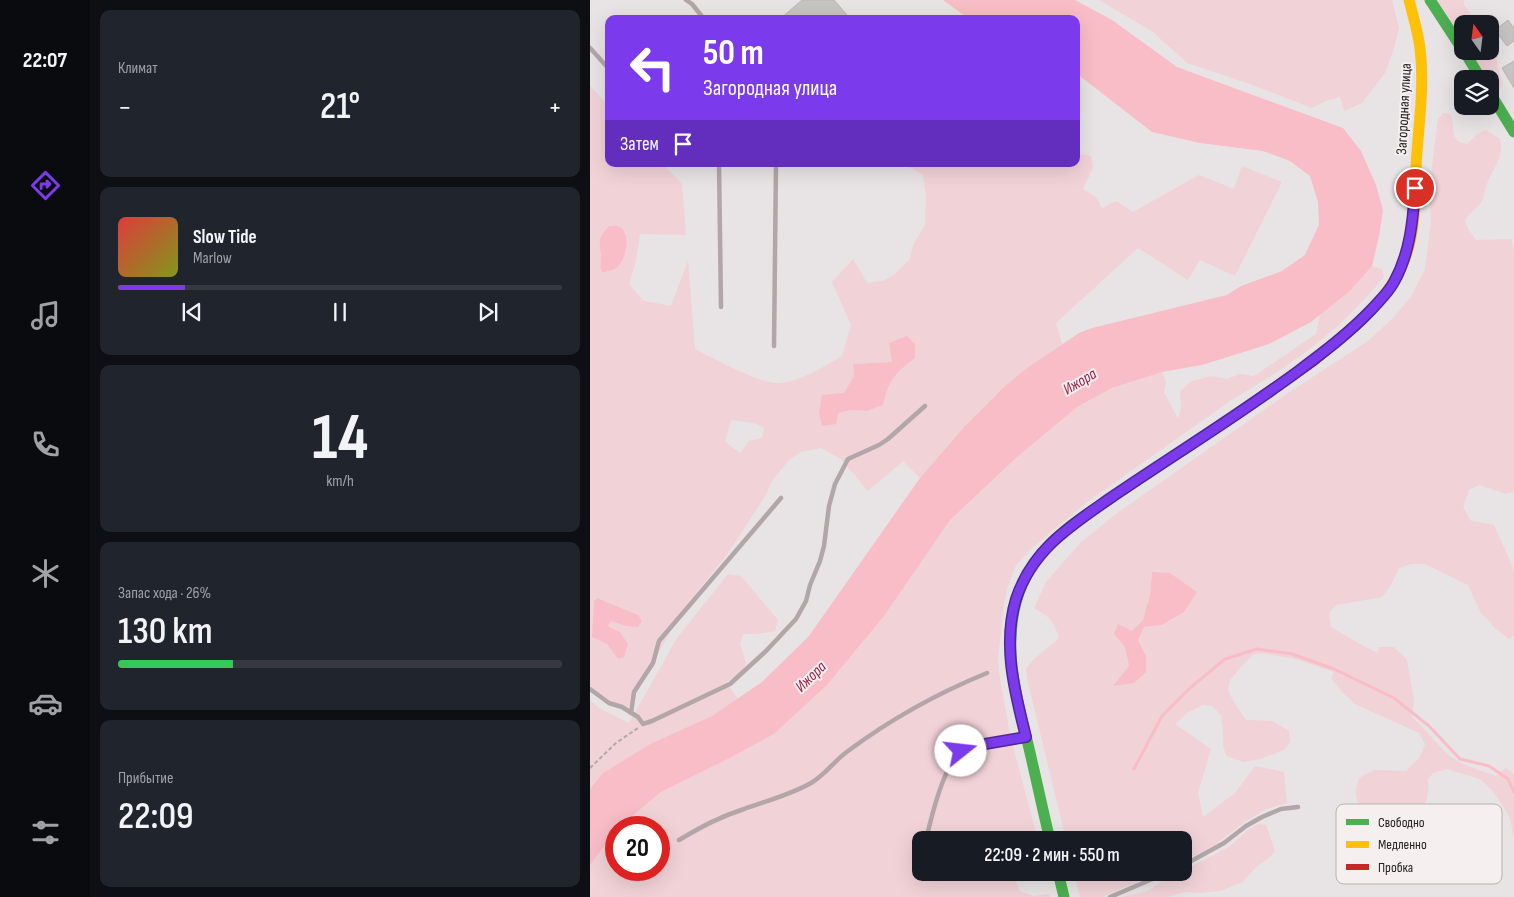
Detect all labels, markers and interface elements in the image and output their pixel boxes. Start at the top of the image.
north arrow [1454,15,1499,60]
map controls [1454,15,1499,115]
text: 50 m [703,32,764,75]
icon: left [620,35,685,100]
text: 22:07 [23,47,67,74]
text: Климат [118,59,158,78]
street label: Загородная улица [1392,63,1416,155]
button: layers [1454,70,1499,115]
text: Загородная улица [703,75,837,102]
text: 21° [320,84,360,129]
text: − [118,91,132,124]
text: + [548,91,562,124]
icon: arrive [669,130,697,158]
text: Затем [620,133,659,156]
pin [1394,167,1436,209]
icon: directions [28,168,63,203]
icon: arrive [1401,174,1429,202]
text: Slow Tide [193,226,257,249]
text: Marlow [193,249,232,268]
icon: music [28,298,63,333]
icon: previous [178,298,206,326]
icon: pause [326,298,354,326]
icon: next [474,298,502,326]
water label: Ижора [1060,364,1101,399]
text: 14 [312,400,368,478]
icon: phone [28,427,63,462]
text: km/h [326,472,354,491]
icon: climate [28,556,63,591]
text: Запас хода · 26% [118,584,211,603]
text: 130 km [118,609,213,654]
water label: Ижора [792,657,831,696]
icon: car [28,686,63,721]
position arrow [934,724,986,776]
text: Прибытие [118,769,173,788]
text: 22:09 [118,794,194,839]
legend [1336,804,1502,884]
text: Свободно [1378,814,1425,831]
icon: filters [28,815,63,850]
speed limit sign: 20 [605,816,670,881]
text: Медленно [1378,836,1427,853]
text: 22:09 · 2 мин · 550 m [984,844,1120,867]
text: Пробка [1378,859,1413,876]

